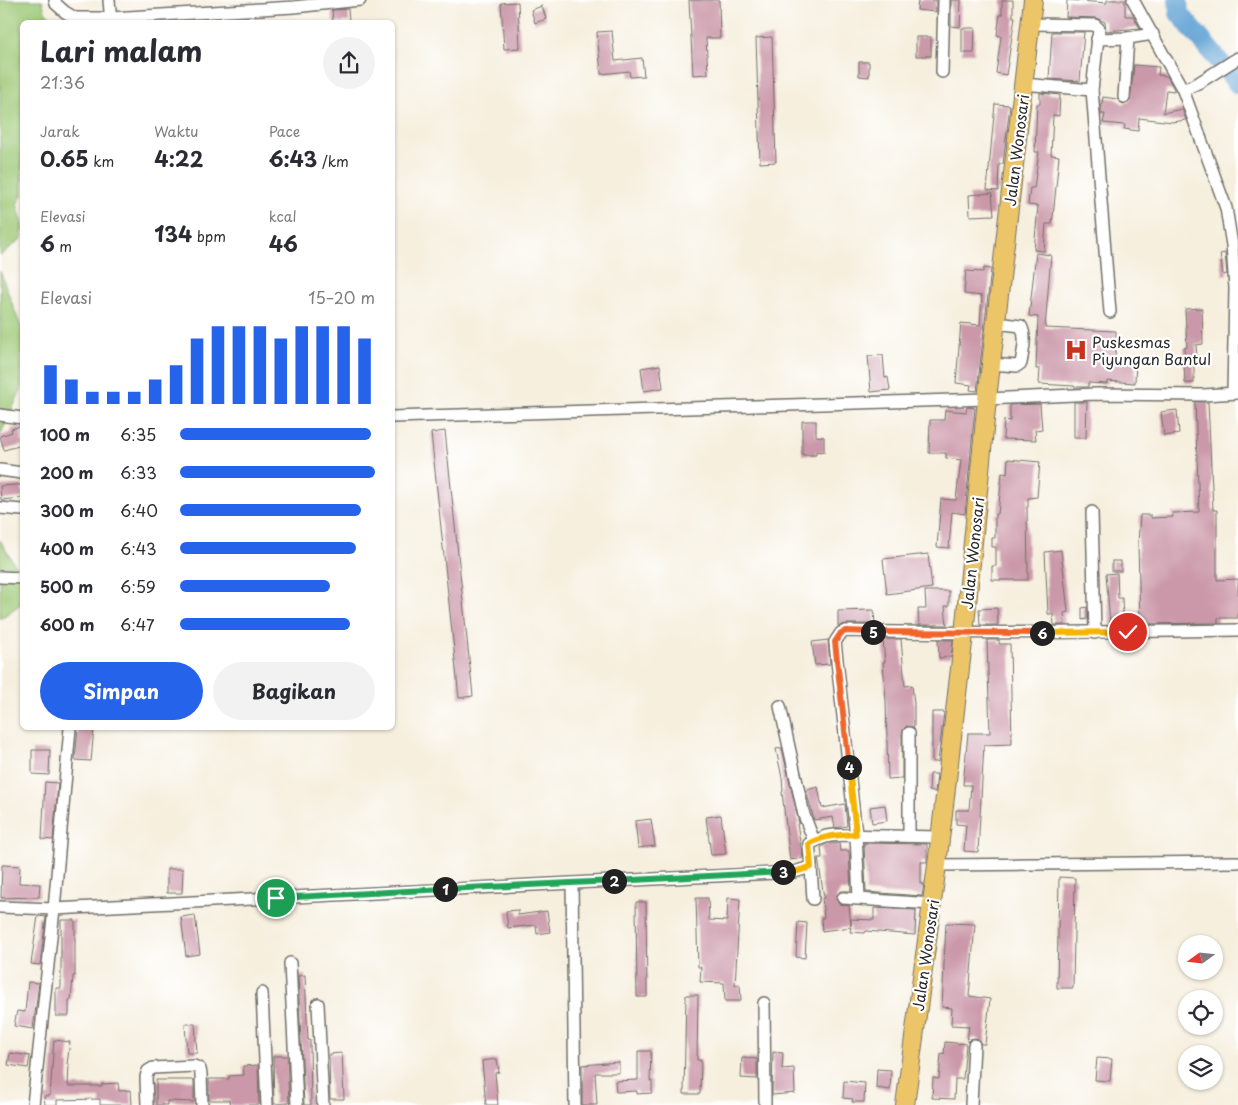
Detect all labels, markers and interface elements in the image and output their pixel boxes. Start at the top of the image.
text: Lari malam [40,29,203,72]
button: share [323,37,375,89]
text: 21:36 [40,70,85,94]
street label: Jalan Wonosari [998,93,1034,207]
text: Jarak [40,121,80,142]
text: Waktu [154,121,198,142]
text: Pace [269,121,300,142]
text: 0.65 [40,142,89,174]
text: 4:22 [154,142,203,174]
text: 6:43 [269,142,317,174]
text: km [89,151,114,172]
text: /km [317,151,349,172]
text: Elevasi [40,206,86,227]
text: kcal [269,206,297,227]
text: 134 [154,217,192,249]
text: bpm [192,226,226,247]
text: 6 [40,227,55,259]
text: 46 [269,227,298,259]
text: m [55,236,72,257]
text: Elevasi [40,285,92,309]
text: 15–20 m [308,285,375,309]
place label: Puskesmas Piyungan Bantul [1092,330,1211,370]
hospital icon: Puskesmas Piyungan Bantul [1063,337,1089,363]
text: 100 m [40,422,90,446]
text: 6:35 [120,422,156,446]
text: 200 m [40,460,94,484]
text: 6:33 [120,460,157,484]
street label: Jalan Wonosari [955,496,989,610]
text: 300 m [40,498,94,522]
text: 6:40 [120,498,158,522]
text: 400 m [40,536,94,560]
text: 6:43 [120,536,157,560]
text: 500 m [40,574,93,598]
text: 6:59 [120,574,156,598]
pin [1107,611,1149,653]
text: 600 m [40,612,94,636]
text: 6:47 [120,612,155,636]
icon: check [1114,618,1142,646]
pin: 5 [860,620,886,644]
pin: 6 [1030,620,1054,646]
text: 5 [869,622,878,643]
text: 6 [1038,623,1047,644]
button: Simpan [40,662,203,720]
button: Bagikan [213,662,375,720]
pin: 4 [836,754,862,780]
text: 4 [845,757,854,778]
pin: 3 [770,860,796,884]
text: 3 [779,862,788,883]
pin: 2 [602,868,626,894]
text: 2 [610,871,619,892]
pin: 1 [432,876,458,902]
pin [255,877,297,919]
text: 1 [442,879,449,900]
icon: arrive [262,884,290,912]
street label: Jalan Wonosari [906,898,944,1012]
north arrow [1178,935,1222,980]
map controls [1178,935,1223,1090]
button: locate [1178,990,1223,1035]
button: layers [1178,1045,1223,1090]

